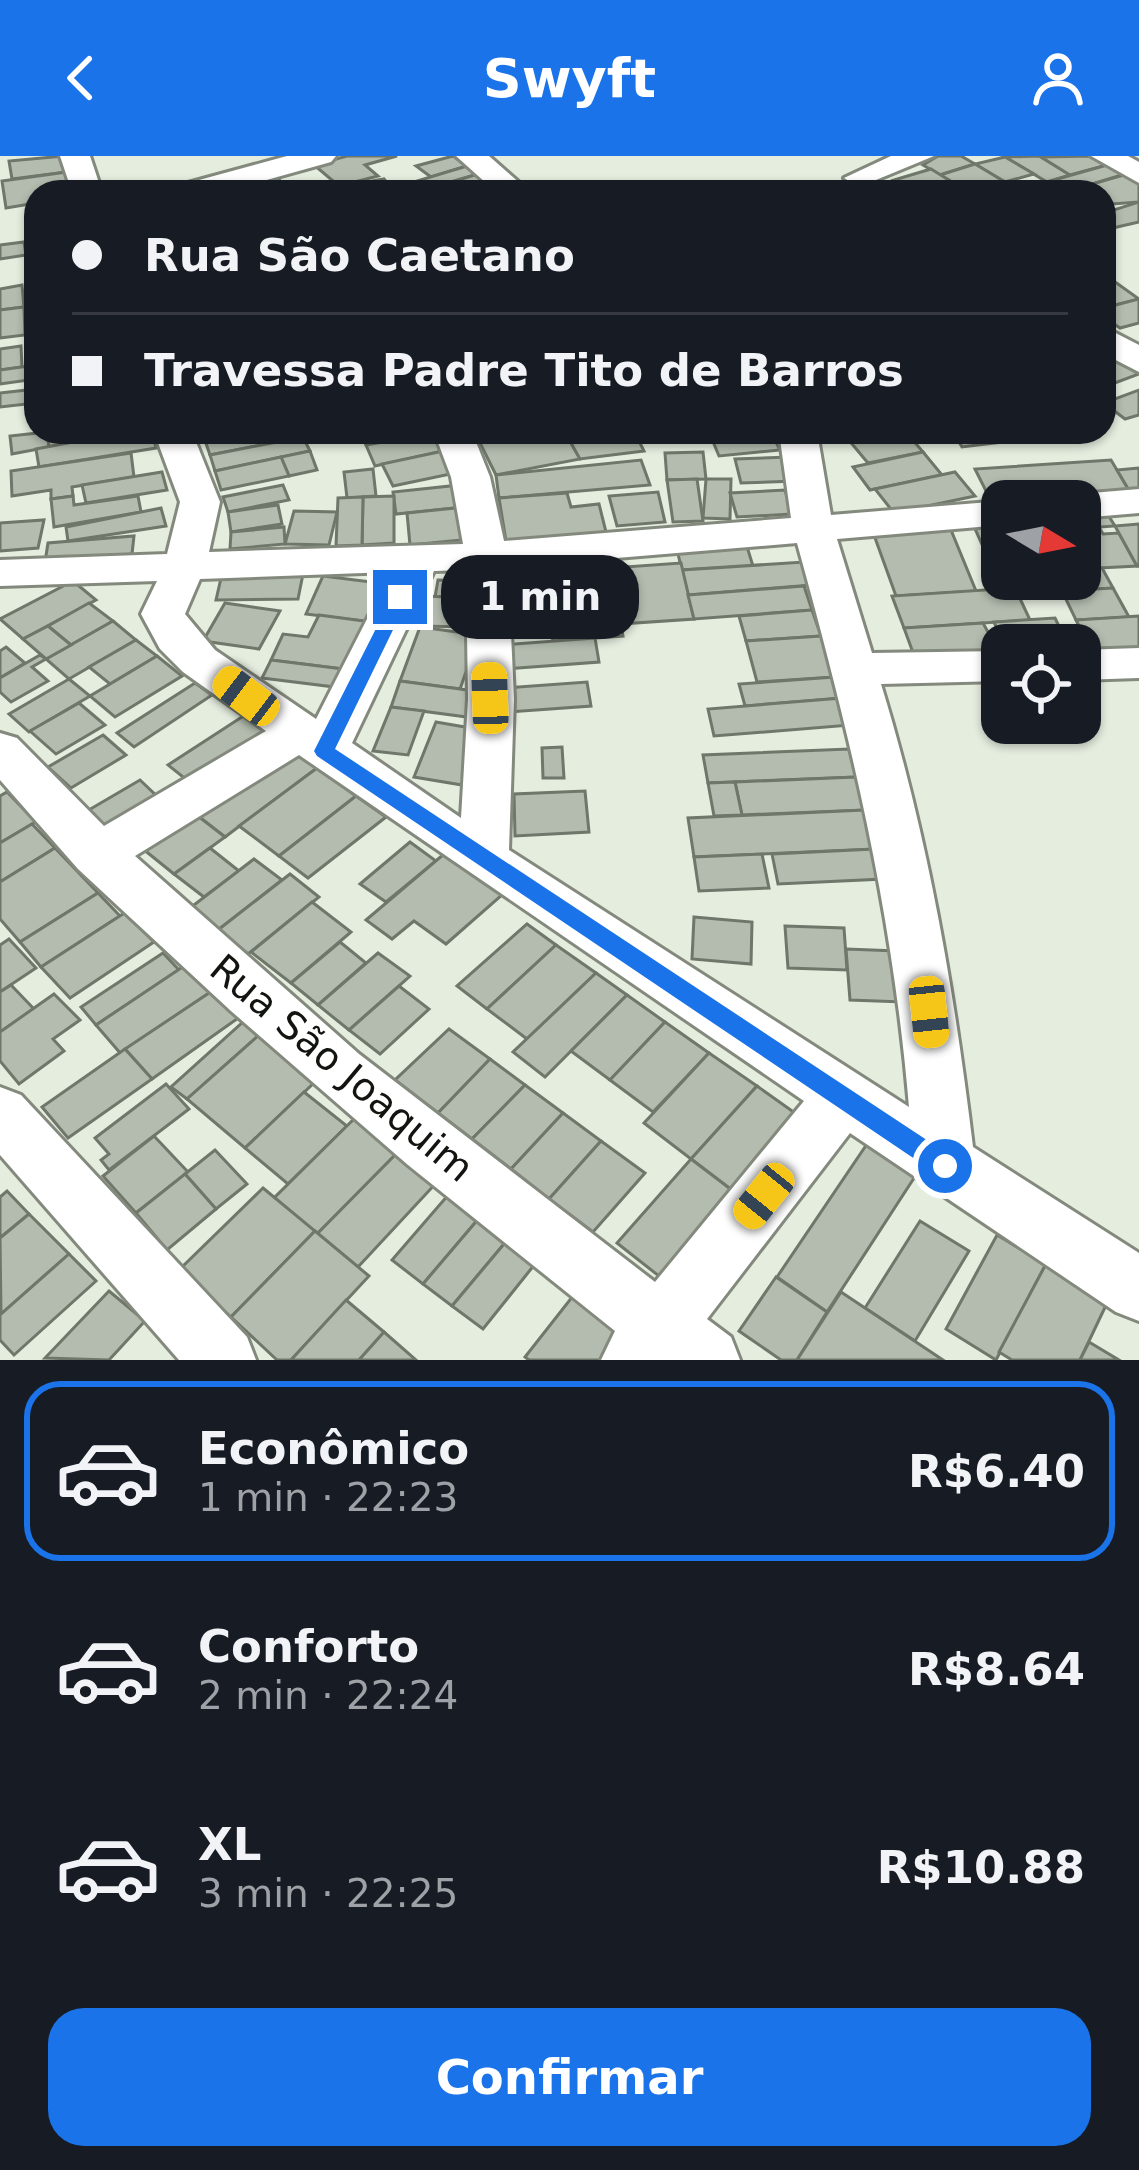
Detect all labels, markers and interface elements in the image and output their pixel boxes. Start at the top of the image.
icon: back [48,45,114,111]
icon: person [1025,45,1091,111]
text: Swyft [483,47,656,110]
text: Rua São Caetano [144,229,575,282]
text: Travessa Padre Tito de Barros [144,344,904,397]
north arrow [981,480,1101,600]
map controls [981,480,1101,744]
callout: 1 min [442,555,640,639]
route end [373,570,427,624]
text: 1 min [479,574,601,619]
button: locate [981,624,1101,744]
car [206,660,286,732]
car [471,661,509,735]
street label: Rua São Joaquim [202,945,482,1191]
car [907,974,951,1050]
route start [918,1139,972,1193]
car [727,1157,801,1235]
icon: car [54,1417,162,1525]
text: Econômico [198,1422,469,1475]
text: R$6.40 [908,1445,1085,1498]
text: 1 min · 22:23 [198,1475,458,1520]
icon: car [54,1615,162,1723]
text: Conforto [198,1620,419,1673]
text: R$8.64 [908,1643,1085,1696]
text: 2 min · 22:24 [198,1673,458,1718]
icon: car [54,1813,162,1921]
text: XL [198,1818,261,1871]
text: R$10.88 [877,1841,1085,1894]
text: 3 min · 22:25 [198,1871,458,1916]
button: Confirmar [48,2008,1091,2146]

